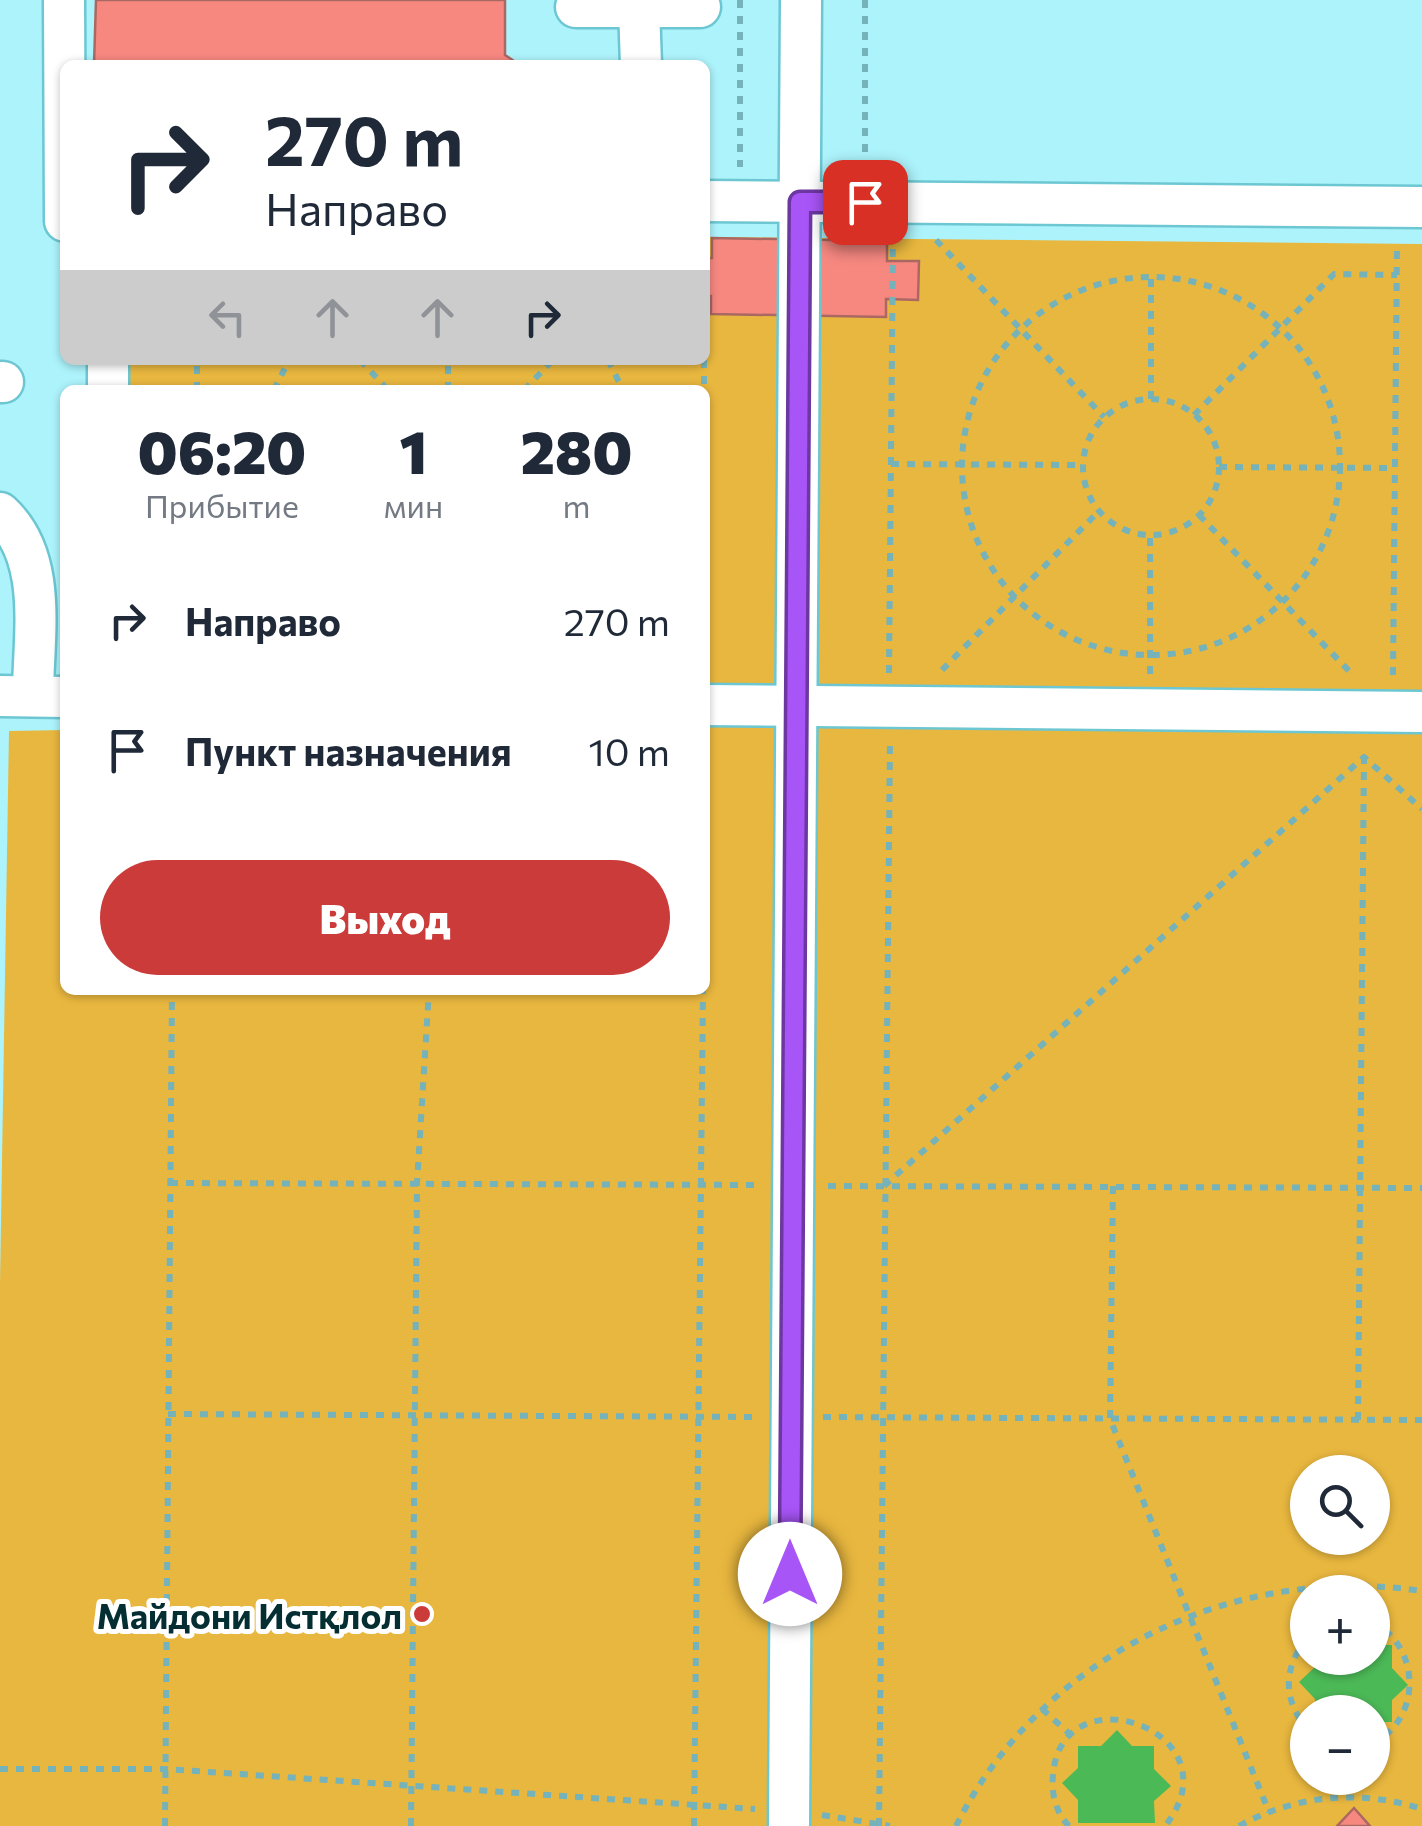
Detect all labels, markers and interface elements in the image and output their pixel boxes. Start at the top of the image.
text: 270 m [265,95,463,180]
icon: right [100,100,230,230]
pin [823,160,908,245]
icon: arrive [838,175,893,230]
text: Направо [265,180,448,235]
icon: left [200,290,255,345]
icon: ahead [305,290,360,345]
icon: ahead [410,290,465,345]
icon: right [515,290,570,345]
text: 06:20 [137,413,306,486]
text: 1 [399,413,427,486]
text: 280 [521,413,633,486]
text: Прибытие [145,485,299,525]
text: мин [384,485,443,525]
text: m [563,485,591,525]
icon: right [100,593,155,648]
text: Направо [185,597,341,644]
text: 270 m [564,597,670,644]
icon: arrive [100,723,155,778]
text: Пункт назначения [185,727,512,774]
text: 10 m [589,727,670,774]
button: Выход [100,860,670,975]
map controls [1290,1455,1390,1795]
button: search [1290,1455,1390,1555]
position arrow [738,1522,842,1626]
button: + [1290,1575,1390,1675]
place label: Майдони Истқлол [96,1593,402,1636]
marker: Майдони Истқлол [411,1603,433,1625]
button: − [1290,1695,1390,1795]

